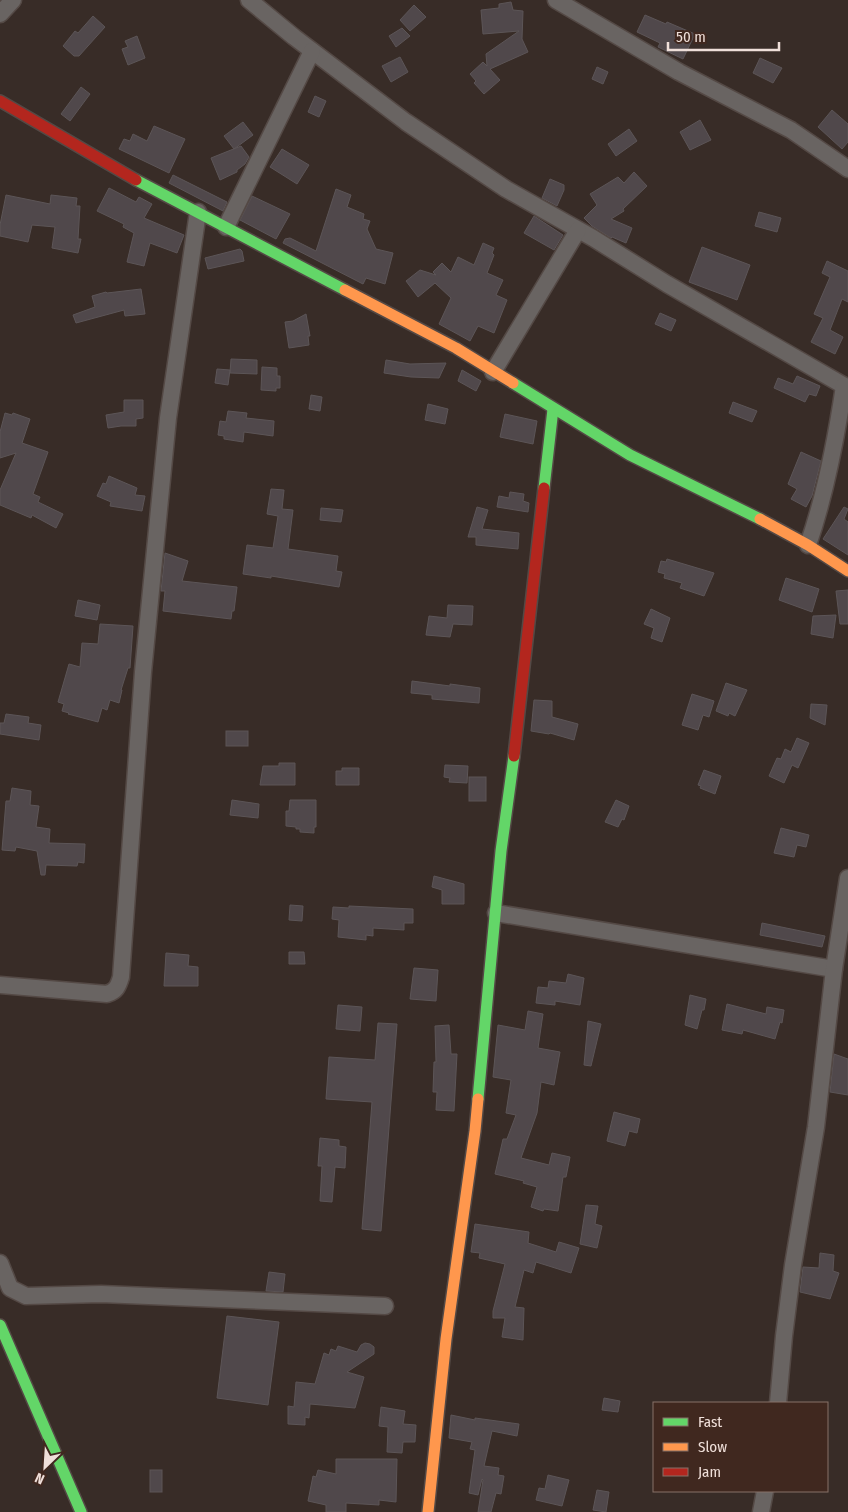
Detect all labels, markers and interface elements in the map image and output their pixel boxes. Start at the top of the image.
scale bar [668,20,779,52]
text: 50 m [676,28,706,46]
legend [653,1402,828,1492]
text: Fast [698,1413,722,1431]
text: Slow [698,1438,727,1456]
north arrow [20,1442,70,1492]
text: Jam [698,1463,721,1481]
text: N [32,1469,47,1488]

